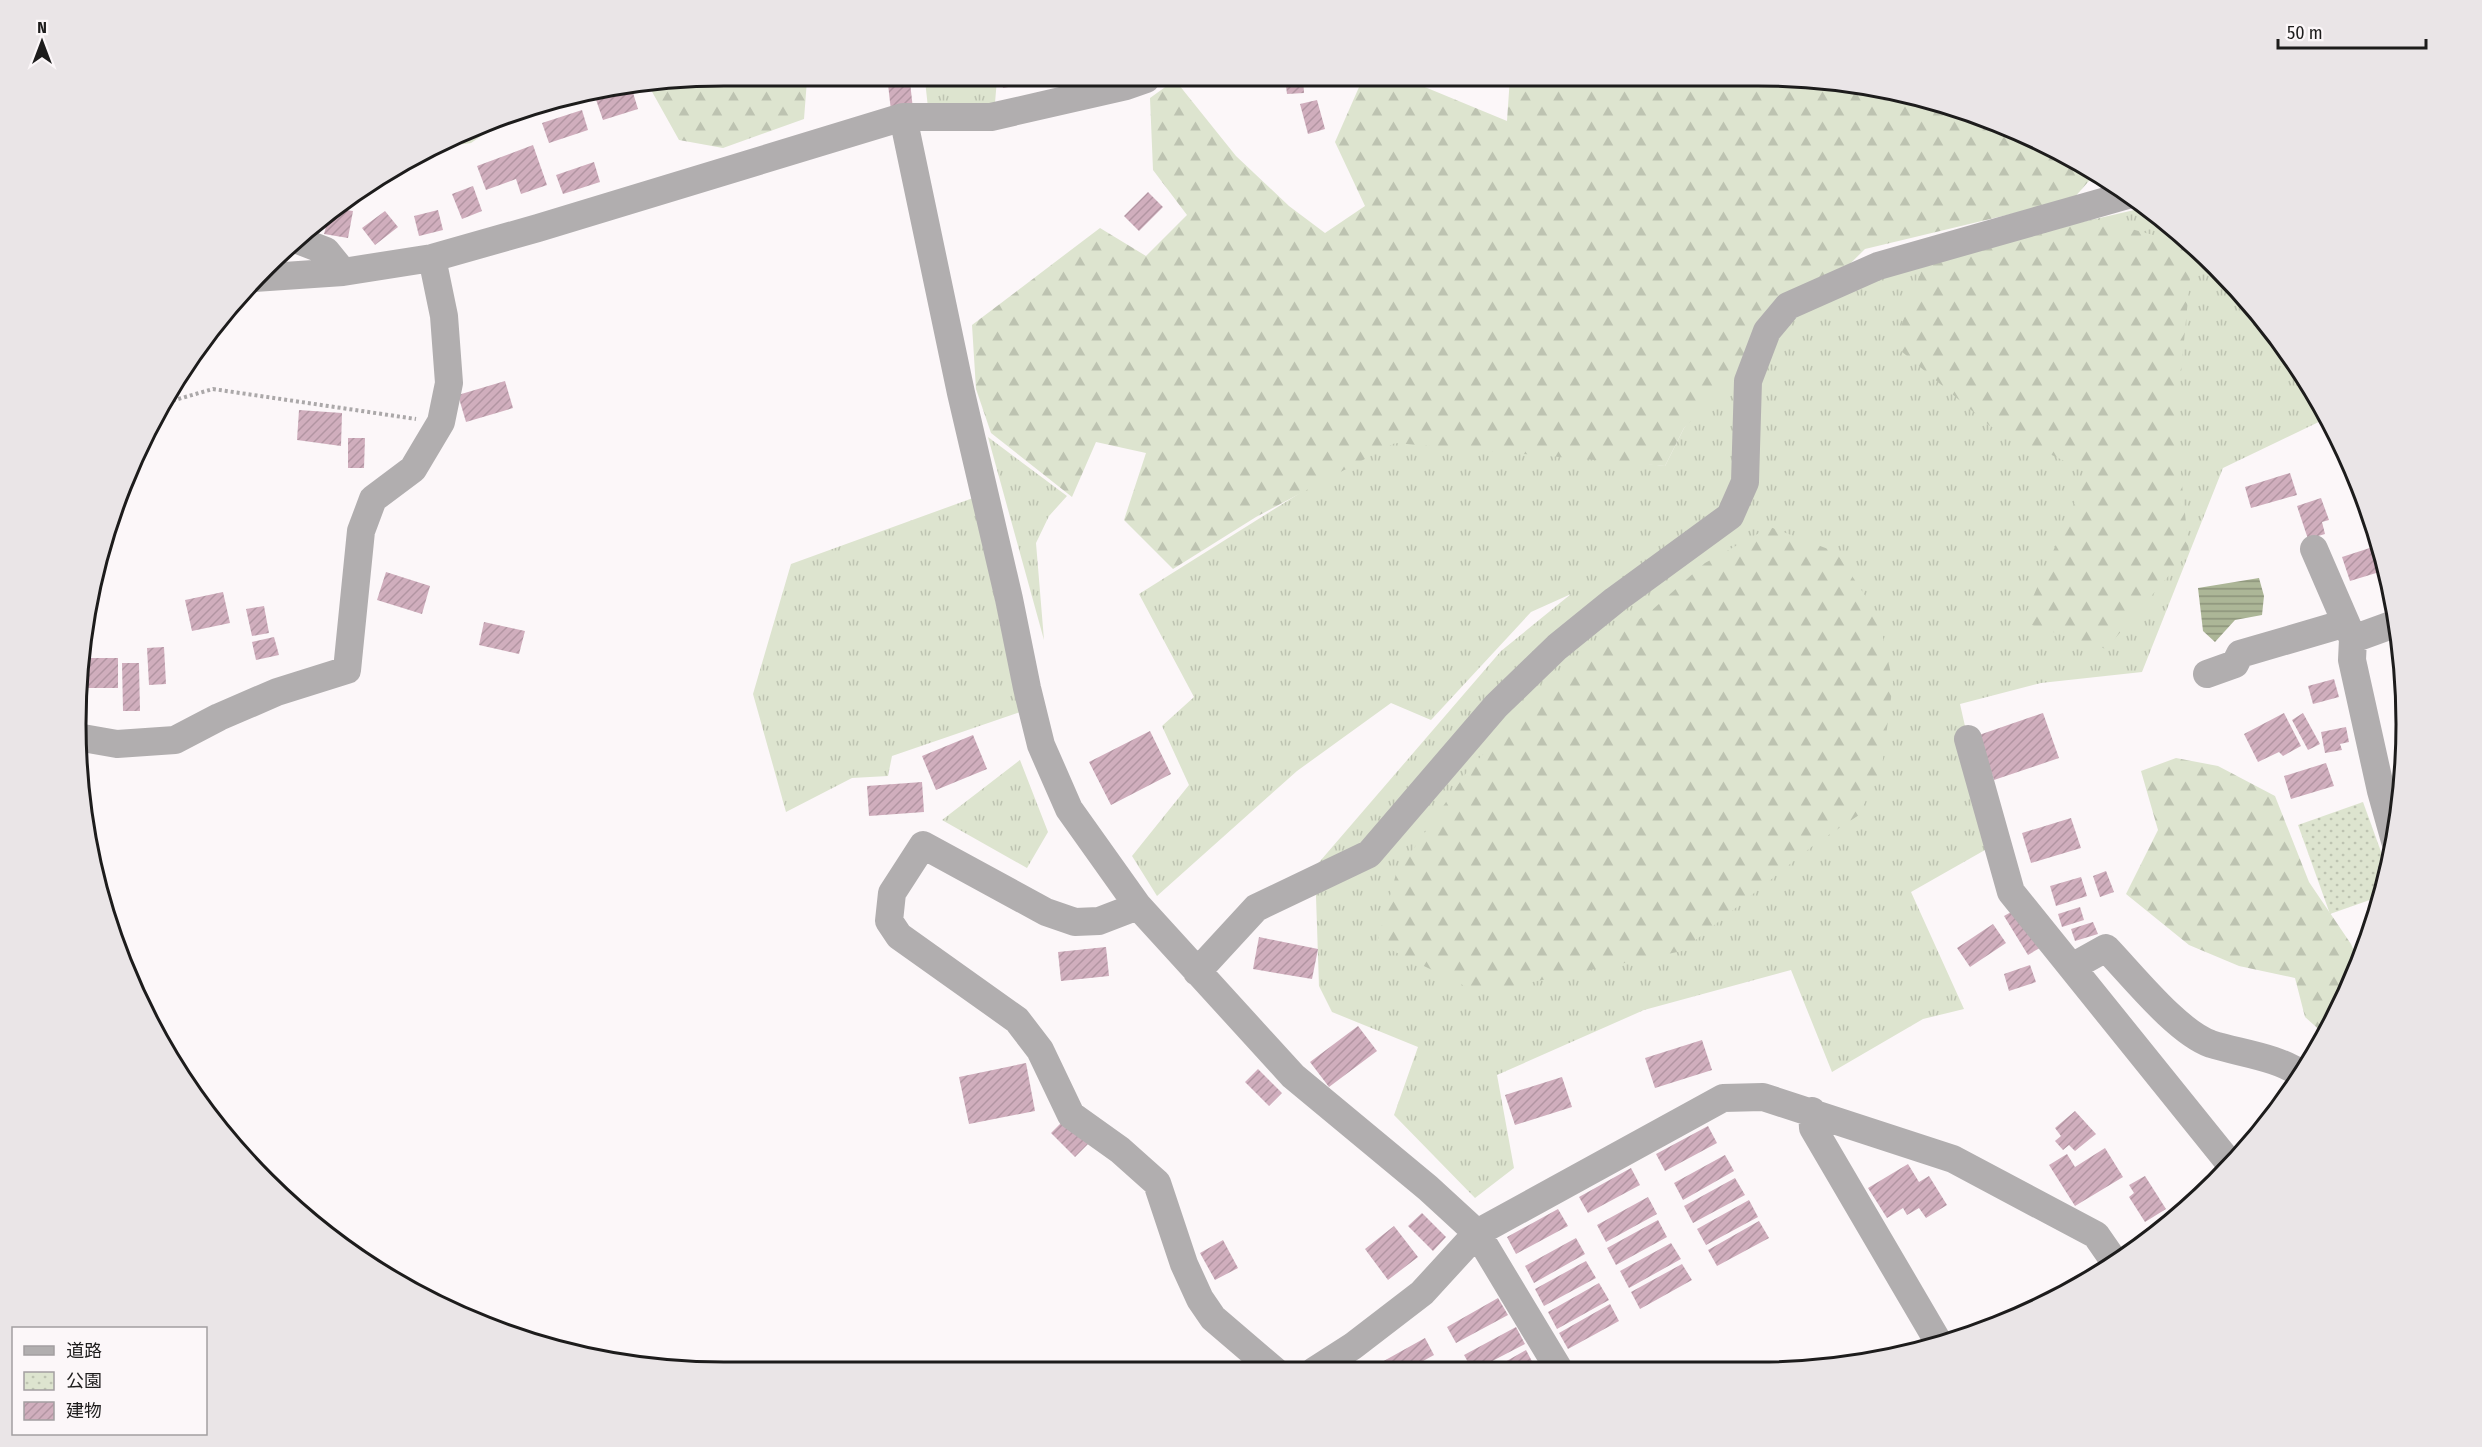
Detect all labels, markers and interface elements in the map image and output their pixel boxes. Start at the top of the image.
north arrow [12,12,72,72]
scale bar [2278,12,2426,50]
text: N [37,18,47,37]
text: 50 m [2287,22,2323,44]
legend [12,1327,207,1435]
text: 道路 [66,1340,102,1362]
text: 公園 [66,1370,102,1392]
text: 建物 [66,1400,102,1422]

